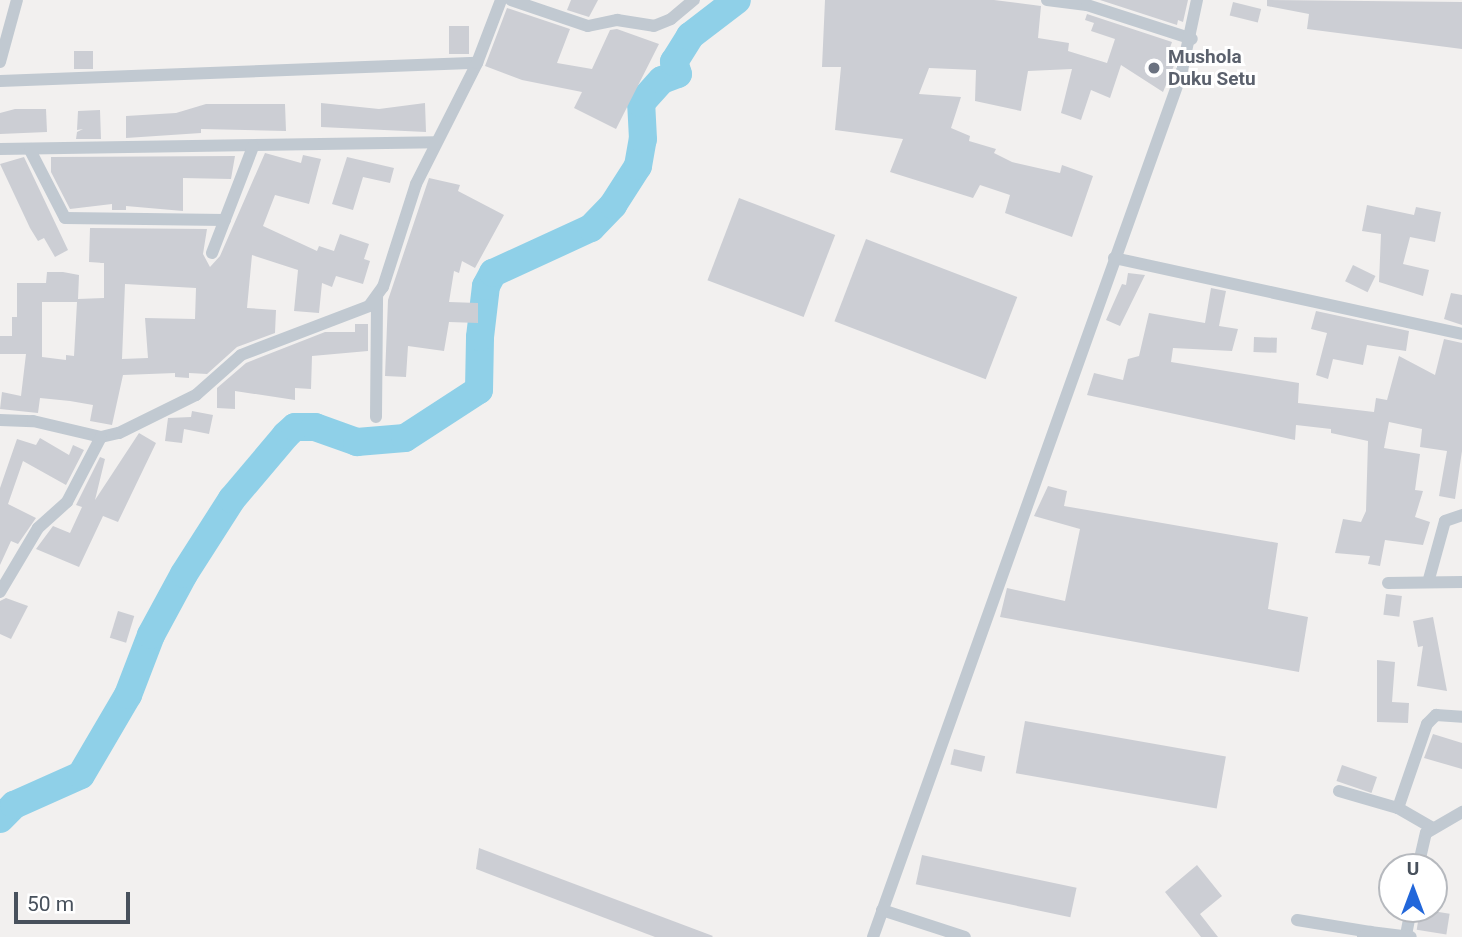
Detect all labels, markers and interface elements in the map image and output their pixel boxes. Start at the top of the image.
place label: Mushola Duku Setu [1168,46,1256,90]
marker: Mushola Duku Setu [1146,60,1162,76]
north arrow [1378,853,1448,923]
text: U [1407,857,1419,880]
scale bar [18,878,133,922]
text: 50 m [27,892,74,916]

